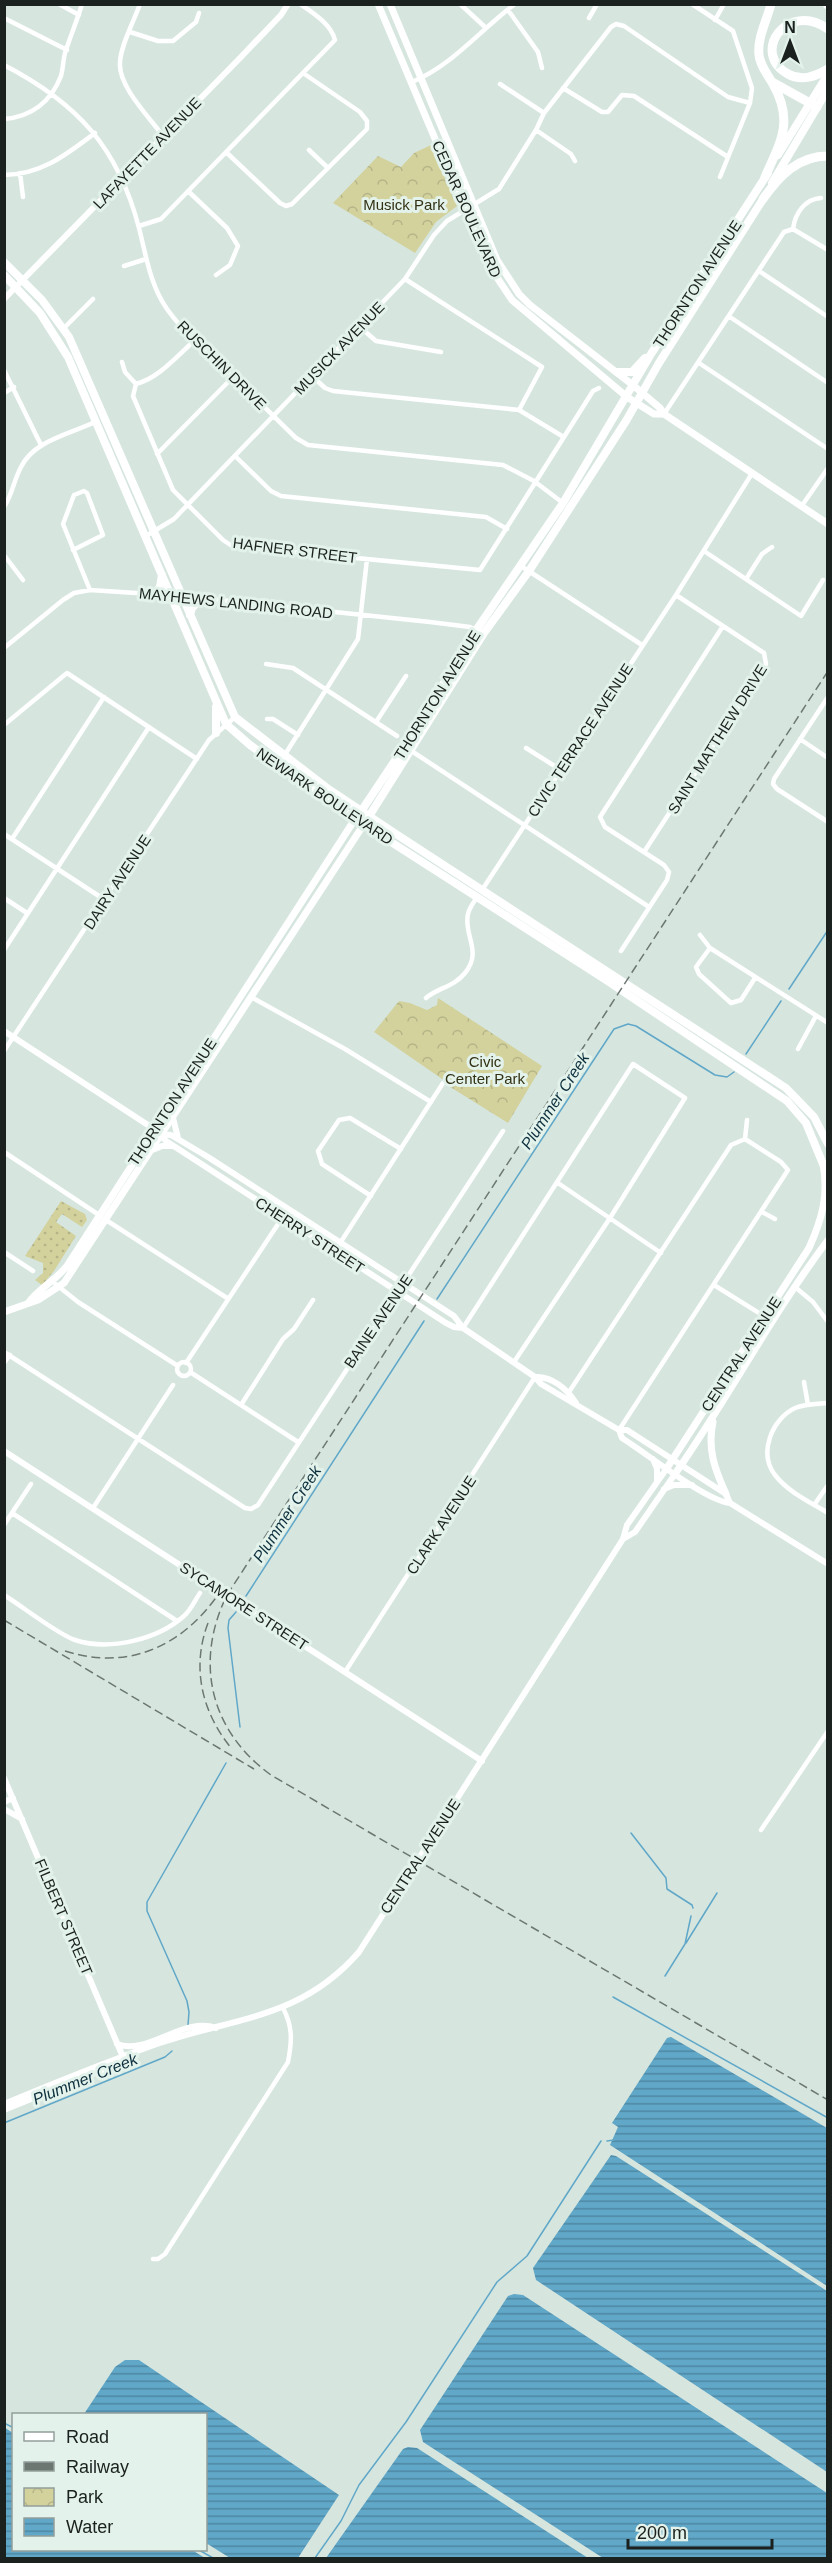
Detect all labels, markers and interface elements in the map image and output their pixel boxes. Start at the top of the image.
north arrow [760,12,820,72]
text: N [784,19,796,36]
street label: LAFAYETTE AVENUE [90,94,204,212]
street label: CEDAR BOULEVARD [429,138,505,280]
park label: Musick Park [363,196,445,213]
street label: THORNTON AVENUE [649,217,745,351]
street label: MUSICK AVENUE [290,298,388,398]
street label: RUSCHIN DRIVE [174,317,270,413]
street label: HAFNER STREET [232,534,358,566]
street label: MAYHEWS LANDING ROAD [138,584,334,622]
street label: THORNTON AVENUE [390,627,484,763]
street label: CIVIC TERRACE AVENUE [524,660,636,820]
street label: SAINT MATTHEW DRIVE [664,661,770,817]
street label: NEWARK BOULEVARD [254,744,397,848]
street label: DAIRY AVENUE [80,832,154,932]
street label: THORNTON AVENUE [124,1035,220,1169]
water label: Plummer Creek [518,1049,593,1152]
park label: Civic Center Park [445,1053,526,1087]
street label: CHERRY STREET [252,1194,368,1276]
street label: BAINE AVENUE [340,1271,416,1371]
street label: CENTRAL AVENUE [698,1293,784,1415]
water label: Plummer Creek [250,1462,325,1565]
street label: CLARK AVENUE [403,1473,479,1577]
street label: SYCAMORE STREET [177,1558,311,1654]
street label: CENTRAL AVENUE [377,1795,463,1917]
street label: FILBERT STREET [32,1856,96,1978]
water label: Plummer Creek [30,2050,141,2108]
legend [12,2413,207,2551]
text: Road [66,2427,109,2447]
text: Railway [66,2457,129,2477]
text: Park [66,2487,104,2507]
scale bar [628,2512,772,2550]
text: Water [66,2517,113,2537]
text: 200 m [637,2523,687,2543]

